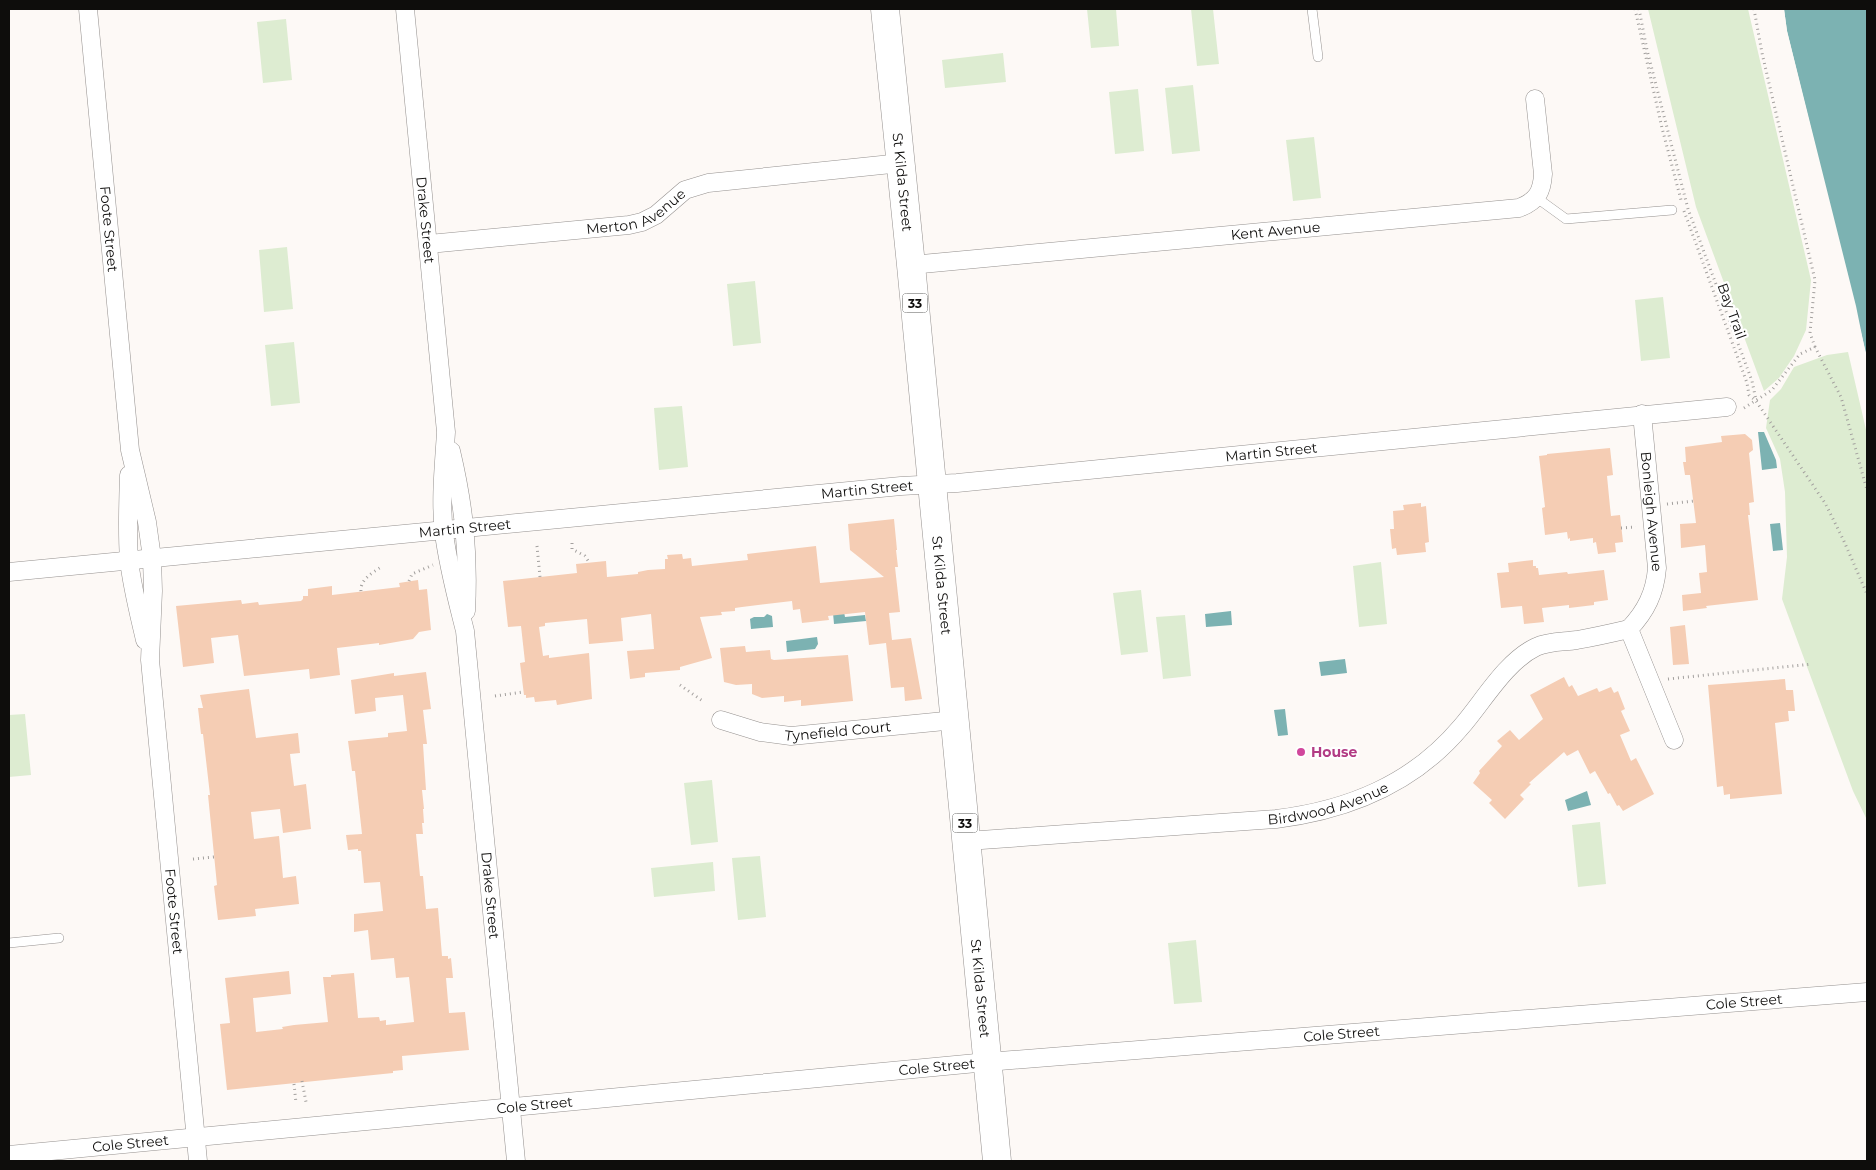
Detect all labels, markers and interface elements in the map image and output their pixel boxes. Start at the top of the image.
street label: St Kilda Street [889,132,917,233]
street label: Drake Street [412,176,439,265]
street label: Foote Street [96,185,122,273]
street label: Merton Avenue [585,185,689,238]
street label: Kent Avenue [1230,218,1321,244]
street label: Bay Trail [1714,280,1750,342]
road number: 33 [902,294,928,312]
street label: Martin Street [1224,438,1318,465]
street label: Bonleigh Avenue [1637,451,1666,572]
street label: Martin Street [820,476,914,503]
street label: Martin Street [418,515,512,541]
street label: St Kilda Street [928,535,955,636]
street label: Tynefield Court [783,717,892,745]
place label: House [1311,743,1358,761]
marker: House [1295,746,1307,758]
street label: Birdwood Avenue [1267,778,1391,829]
road number: 33 [952,814,978,832]
street label: Drake Street [477,851,504,940]
street label: Foote Street [161,868,187,955]
street label: St Kilda Street [967,938,994,1039]
street label: Cole Street [1705,990,1783,1014]
street label: Cole Street [1303,1022,1381,1046]
street label: Cole Street [898,1054,976,1079]
street label: Cole Street [496,1092,574,1118]
street label: Cole Street [91,1131,170,1156]

